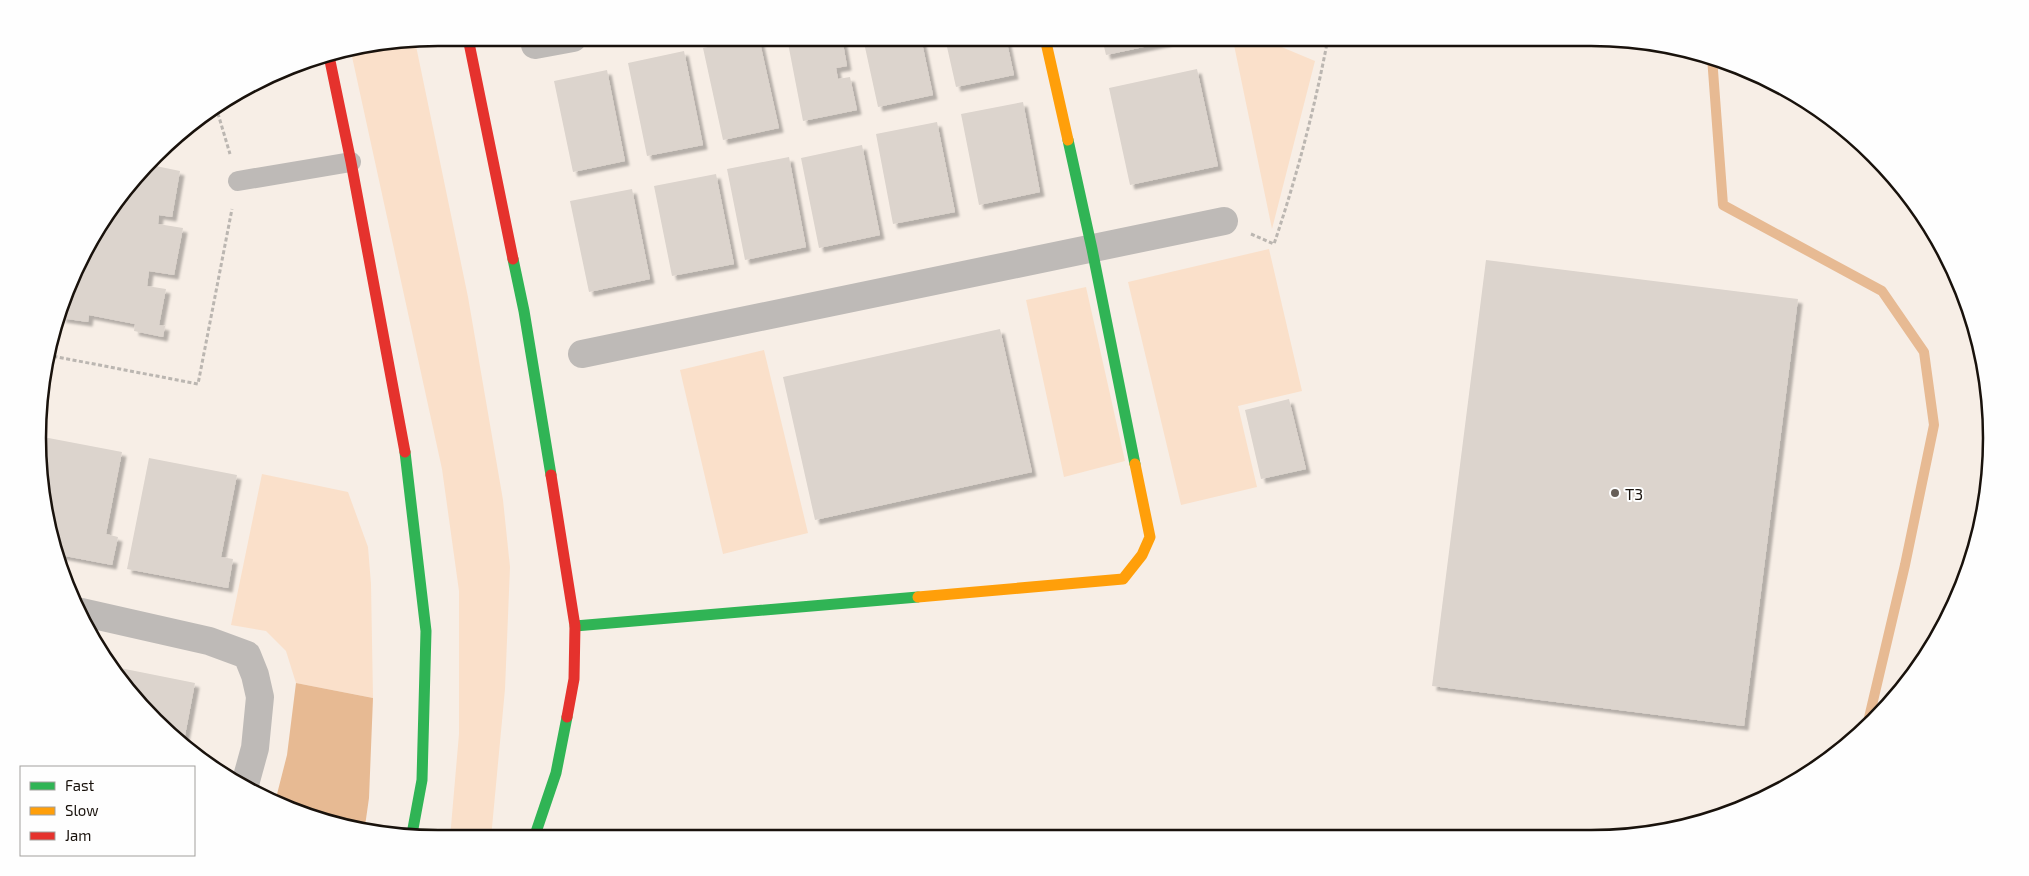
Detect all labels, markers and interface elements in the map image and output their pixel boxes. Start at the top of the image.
place label: T3 [1625,484,1643,503]
marker: T3 [1609,487,1621,499]
legend [20,766,195,856]
text: Fast [65,776,95,794]
text: Slow [65,801,99,819]
text: Jam [65,826,91,844]

